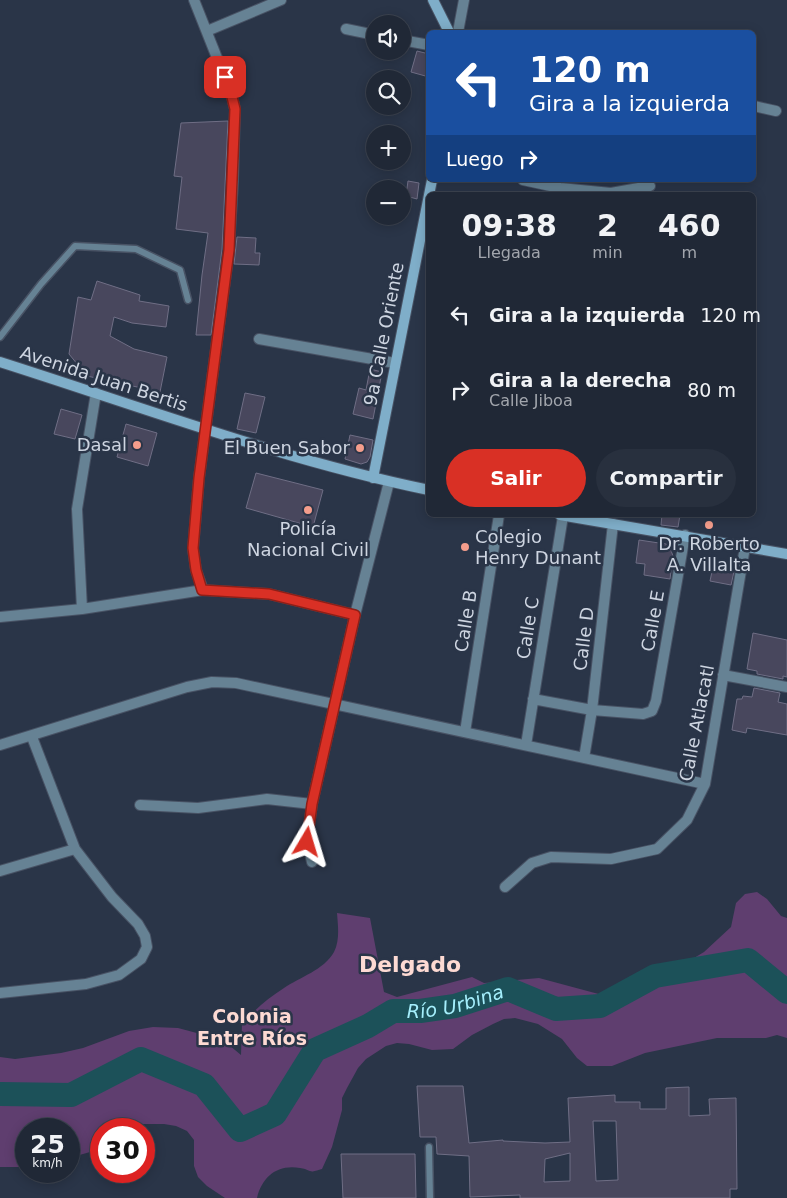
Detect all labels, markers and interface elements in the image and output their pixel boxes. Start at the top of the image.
map controls [366,15,411,225]
button: sound [366,15,411,60]
icon: left [446,50,511,115]
text: 120 m [529,50,651,90]
pin [204,56,246,98]
icon: arrive [211,63,239,91]
button: search [366,70,411,115]
text: Gira a la izquierda [529,91,730,116]
button: + [366,125,411,170]
icon: right [514,145,542,173]
text: Luego [446,148,504,170]
button: − [366,180,411,225]
text: 09:38 [461,208,557,243]
text: 2 [597,208,618,243]
text: 460 [658,208,721,243]
text: Llegada [478,243,541,262]
text: min [592,243,623,262]
text: m [681,243,697,262]
street label: 9a Calle Oriente [359,260,408,407]
icon: left [446,301,474,329]
text: Gira a la izquierda [489,304,685,326]
text: 120 m [700,304,761,326]
street label: Avenida Juan Bertis [18,342,190,416]
text: Gira a la derecha [489,369,672,391]
icon: right [446,376,474,404]
text: 80 m [687,379,736,401]
text: Calle Jiboa [489,391,573,410]
place label: Dasal [77,434,127,455]
place label: El Buen Sabor [224,437,351,458]
marker: Dasal [131,439,143,451]
marker: El Buen Sabor [354,442,366,454]
button: Salir [446,449,586,507]
button: Compartir [596,449,736,507]
marker: Policía Nacional Civil [302,504,314,516]
place label: Policía Nacional Civil [247,518,369,560]
marker: Dr. Roberto A. Villalta [703,519,715,531]
place label: Colegio Henry Dunant [475,526,601,568]
place label: Dr. Roberto A. Villalta [658,533,760,575]
marker: Colegio Henry Dunant [459,541,471,553]
street label: Calle B [450,588,481,654]
street label: Calle E [637,589,668,653]
street label: Calle C [512,595,543,661]
street label: Calle D [569,606,598,672]
street label: Calle Atlacatl [675,663,718,783]
position arrow [280,815,332,867]
district label: Delgado [359,952,461,977]
water label: Río Urbina [407,980,506,1022]
district label: Colonia Entre Ríos [197,1005,307,1049]
speed limit sign: 30 [90,1118,155,1183]
text: 25 [30,1130,65,1159]
text: km/h [32,1156,63,1170]

